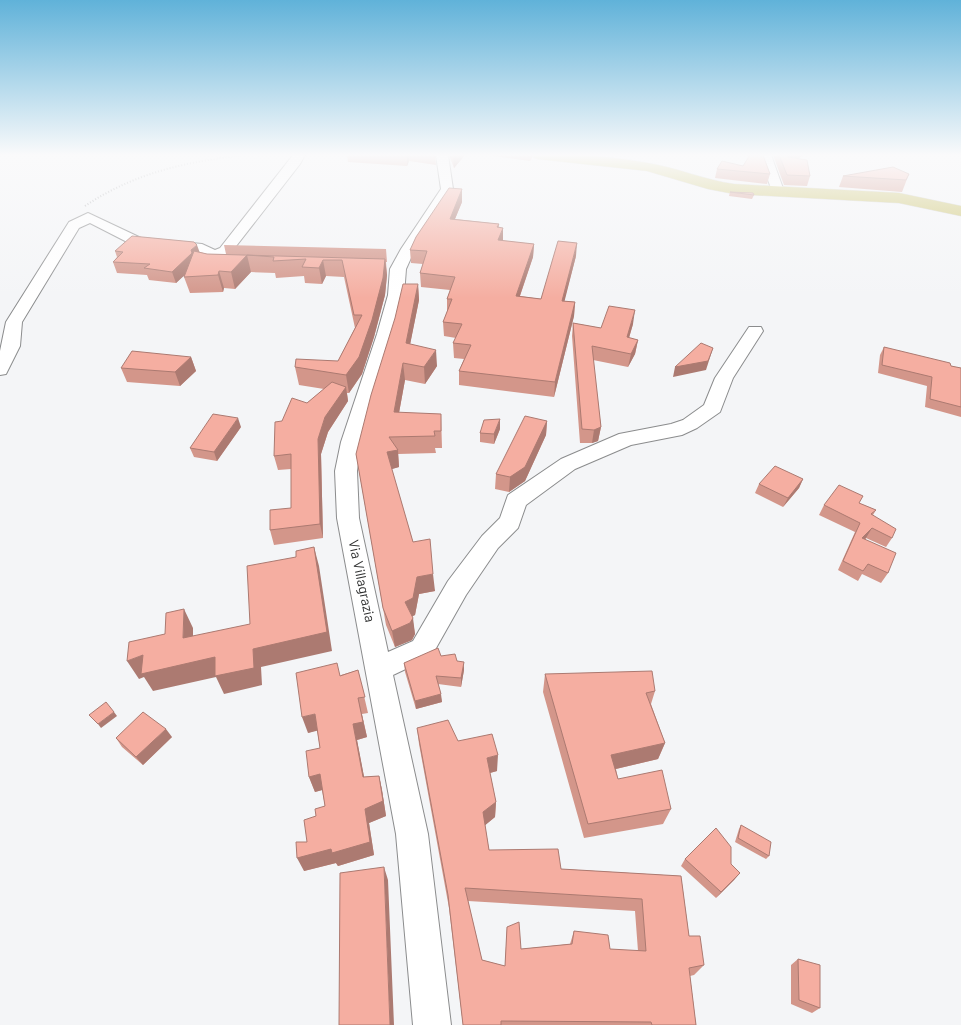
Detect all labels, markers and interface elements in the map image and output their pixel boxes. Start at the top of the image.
street label: Via Villagrazia [345,538,380,624]

